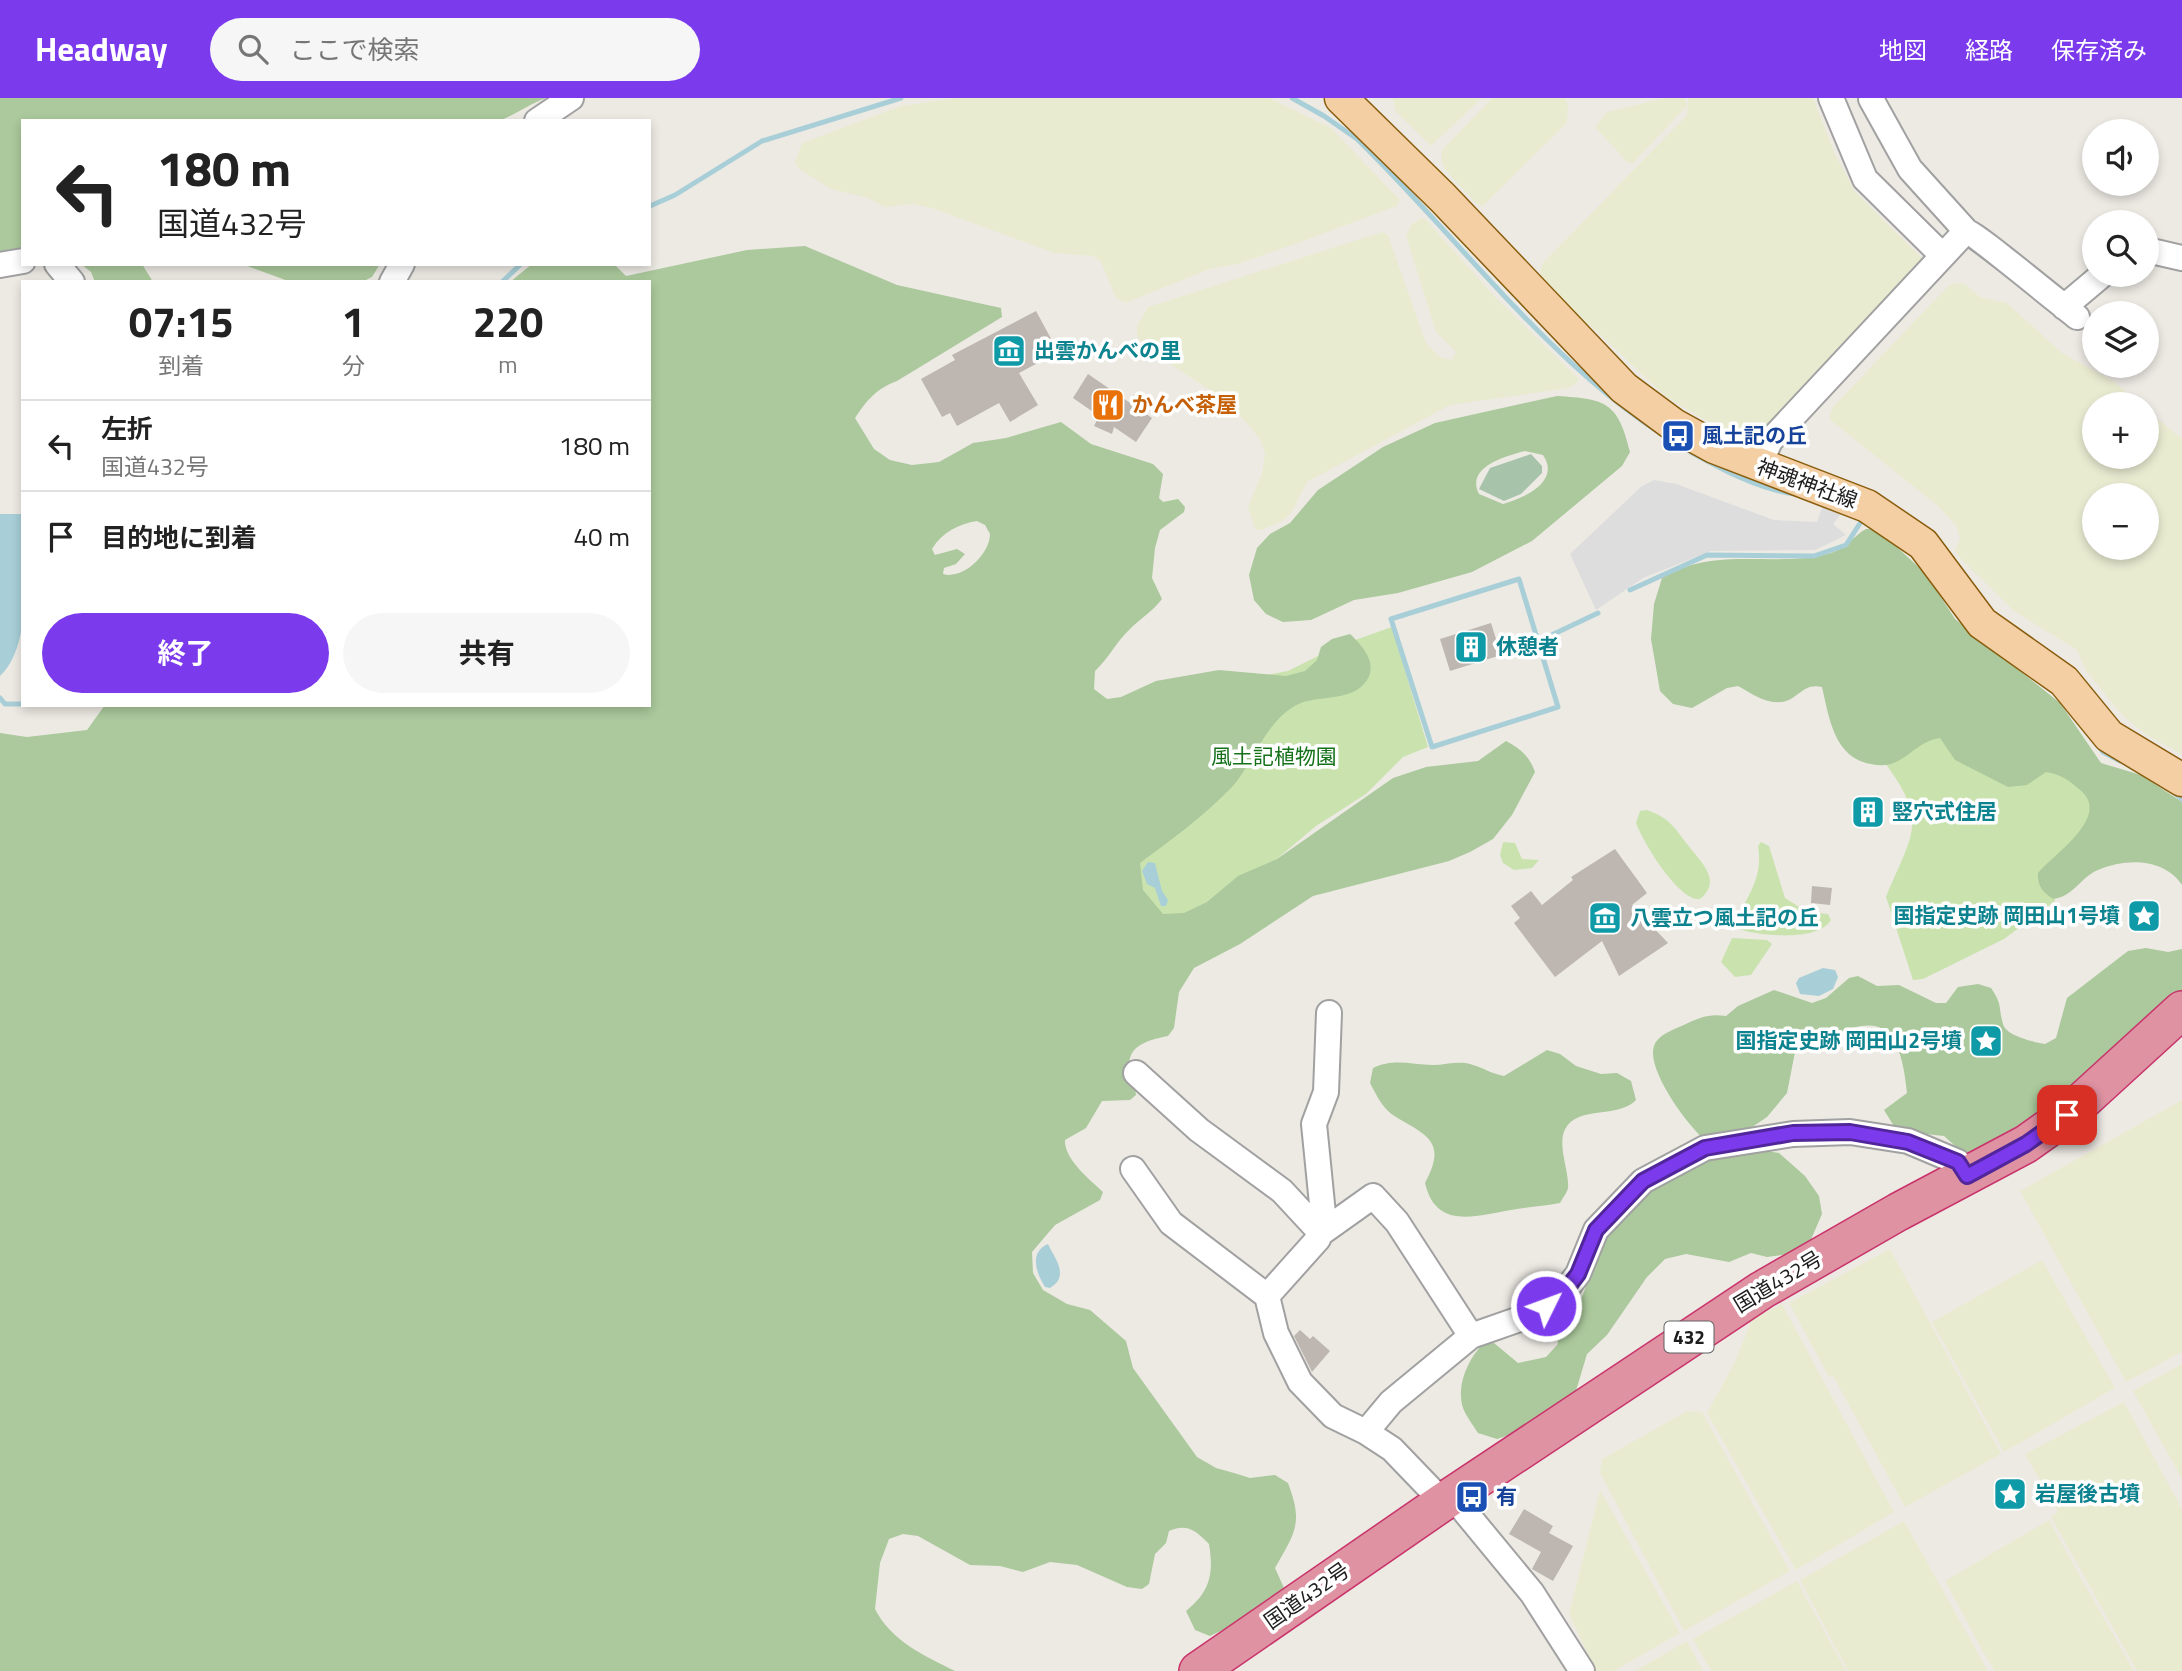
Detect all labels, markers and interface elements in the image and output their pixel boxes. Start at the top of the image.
search box [210,18,700,81]
text: Headway [35,24,168,74]
icon: search [234,30,272,68]
text: ここで検索 [290,30,420,69]
text: 地図 [1879,32,1927,68]
text: 経路 [1965,32,2013,68]
text: 保存済み [2051,32,2147,68]
map controls [2082,119,2159,560]
button: sound [2082,119,2159,196]
text: 180 m [157,130,291,205]
icon: left [42,147,133,238]
text: 国道432号 [157,199,307,247]
button: search [2082,210,2159,287]
text: 07:15 [129,289,234,353]
text: 1 [341,289,365,353]
text: 220 [473,289,543,353]
button: layers [2082,301,2159,378]
museum icon: 出雲かんべの里 [990,332,1028,370]
place label: 出雲かんべの里 [1034,334,1181,366]
text: m [498,347,518,382]
text: 到着 [158,348,204,383]
text: 分 [342,348,365,383]
restaurant icon: かんべ茶屋 [1089,386,1127,424]
place label: かんべ茶屋 [1132,388,1237,420]
button: + [2082,392,2159,469]
text: 左折 [101,409,153,448]
bus stop icon: 風土記の丘 [1659,417,1697,455]
place label: 風土記の丘 [1702,419,1807,451]
text: 180 m [559,426,630,465]
icon: left [42,427,80,465]
text: 国道432号 [101,449,209,484]
street label: 神魂神社線 [1753,450,1862,516]
button: − [2082,483,2159,560]
text: 40 m [573,517,630,556]
icon: arrive [42,518,80,556]
text: 目的地に到着 [101,518,257,557]
button: 終了 [42,613,329,693]
button: 共有 [343,613,630,693]
building icon: 休憩者 [1452,628,1490,666]
place label: 休憩者 [1496,630,1559,662]
park label: 風土記植物園 [1211,740,1337,772]
building icon: 竪穴式住居 [1849,793,1887,831]
place label: 竪穴式住居 [1892,795,1997,827]
place icon: 国指定史跡 岡田山1号墳 [2125,897,2163,935]
museum icon: 八雲立つ風土記の丘 [1586,899,1624,937]
place label: 国指定史跡 岡田山1号墳 [1894,899,2120,931]
place label: 八雲立つ風土記の丘 [1630,901,1819,933]
place icon: 国指定史跡 岡田山2号墳 [1967,1022,2005,1060]
place label: 国指定史跡 岡田山2号墳 [1736,1024,1962,1056]
pin [2037,1085,2097,1145]
icon: arrive [2048,1096,2086,1134]
street label: 国道432号 [1727,1242,1828,1320]
position arrow [1509,1269,1583,1343]
road number: 432 [1664,1322,1714,1352]
place icon: 岩屋後古墳 [1991,1475,2029,1513]
place label: 岩屋後古墳 [2035,1477,2140,1509]
bus stop icon: 有 [1453,1478,1491,1516]
place label: 有 [1496,1480,1517,1512]
street label: 国道432号 [1257,1554,1356,1636]

